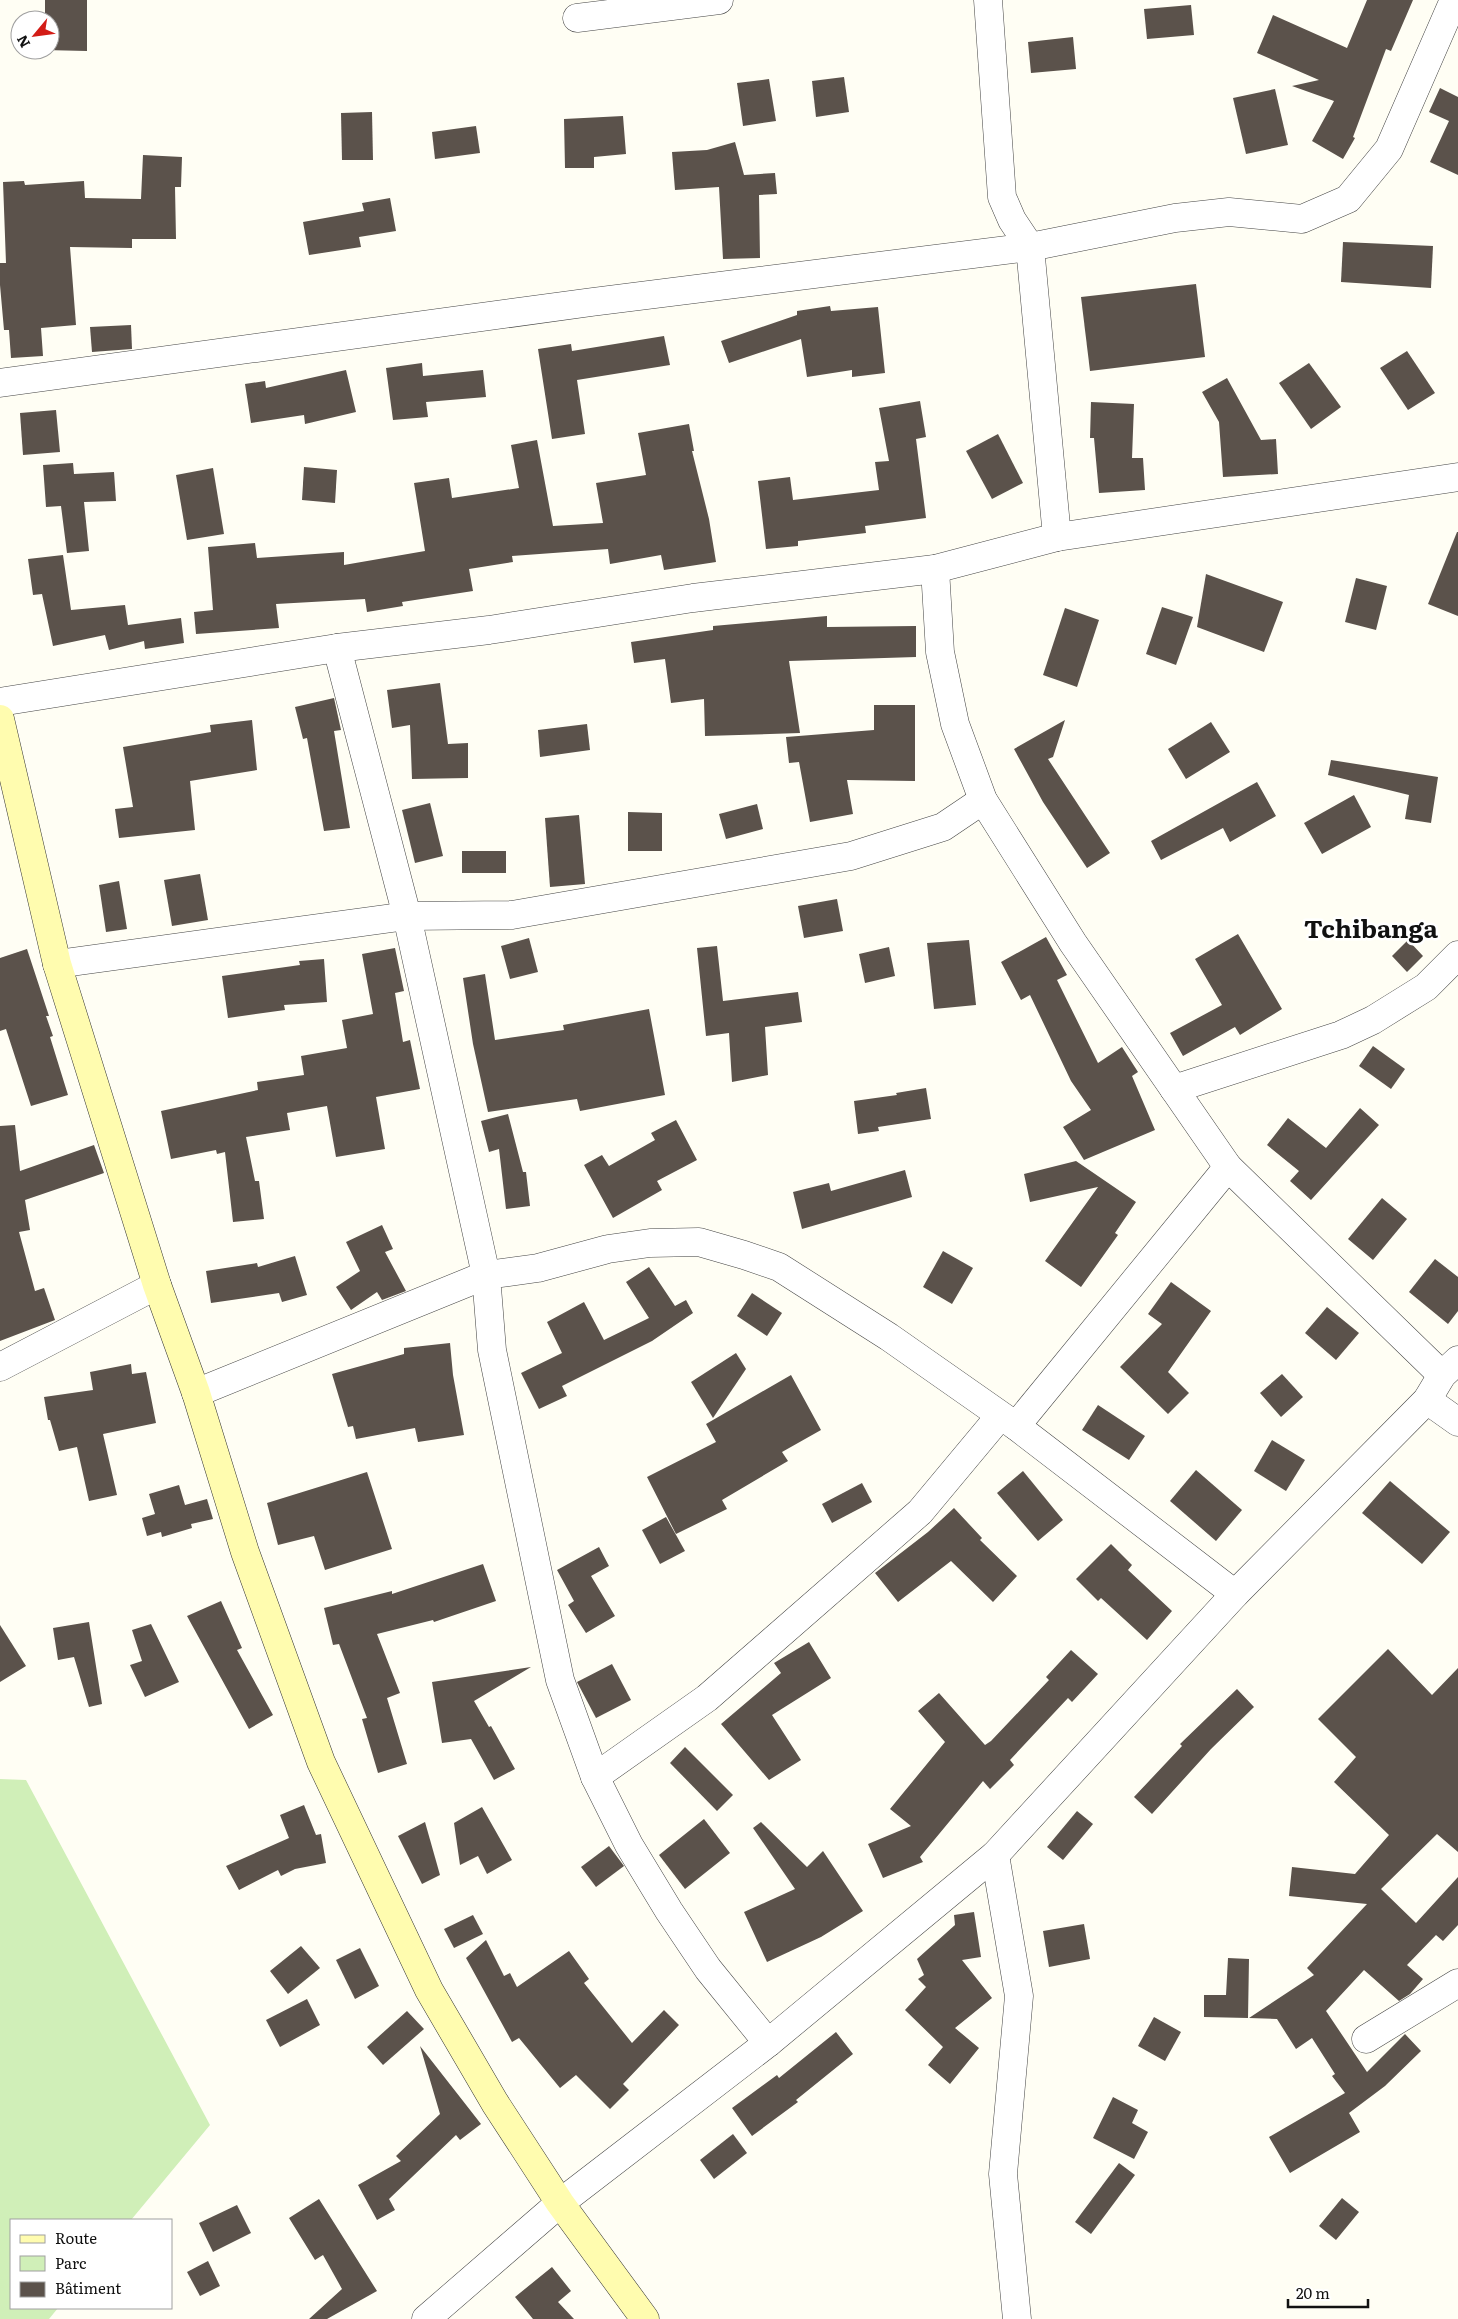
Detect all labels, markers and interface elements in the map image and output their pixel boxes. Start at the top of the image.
north arrow [10,10,60,60]
text: N [11,32,34,52]
district label: Tchibanga [1304,909,1438,946]
legend [10,2219,172,2309]
text: Route [55,2226,97,2249]
text: Parc [55,2251,87,2274]
text: Bâtiment [55,2276,121,2299]
scale bar [1288,2276,1368,2308]
text: 20 m [1296,2281,1330,2304]

